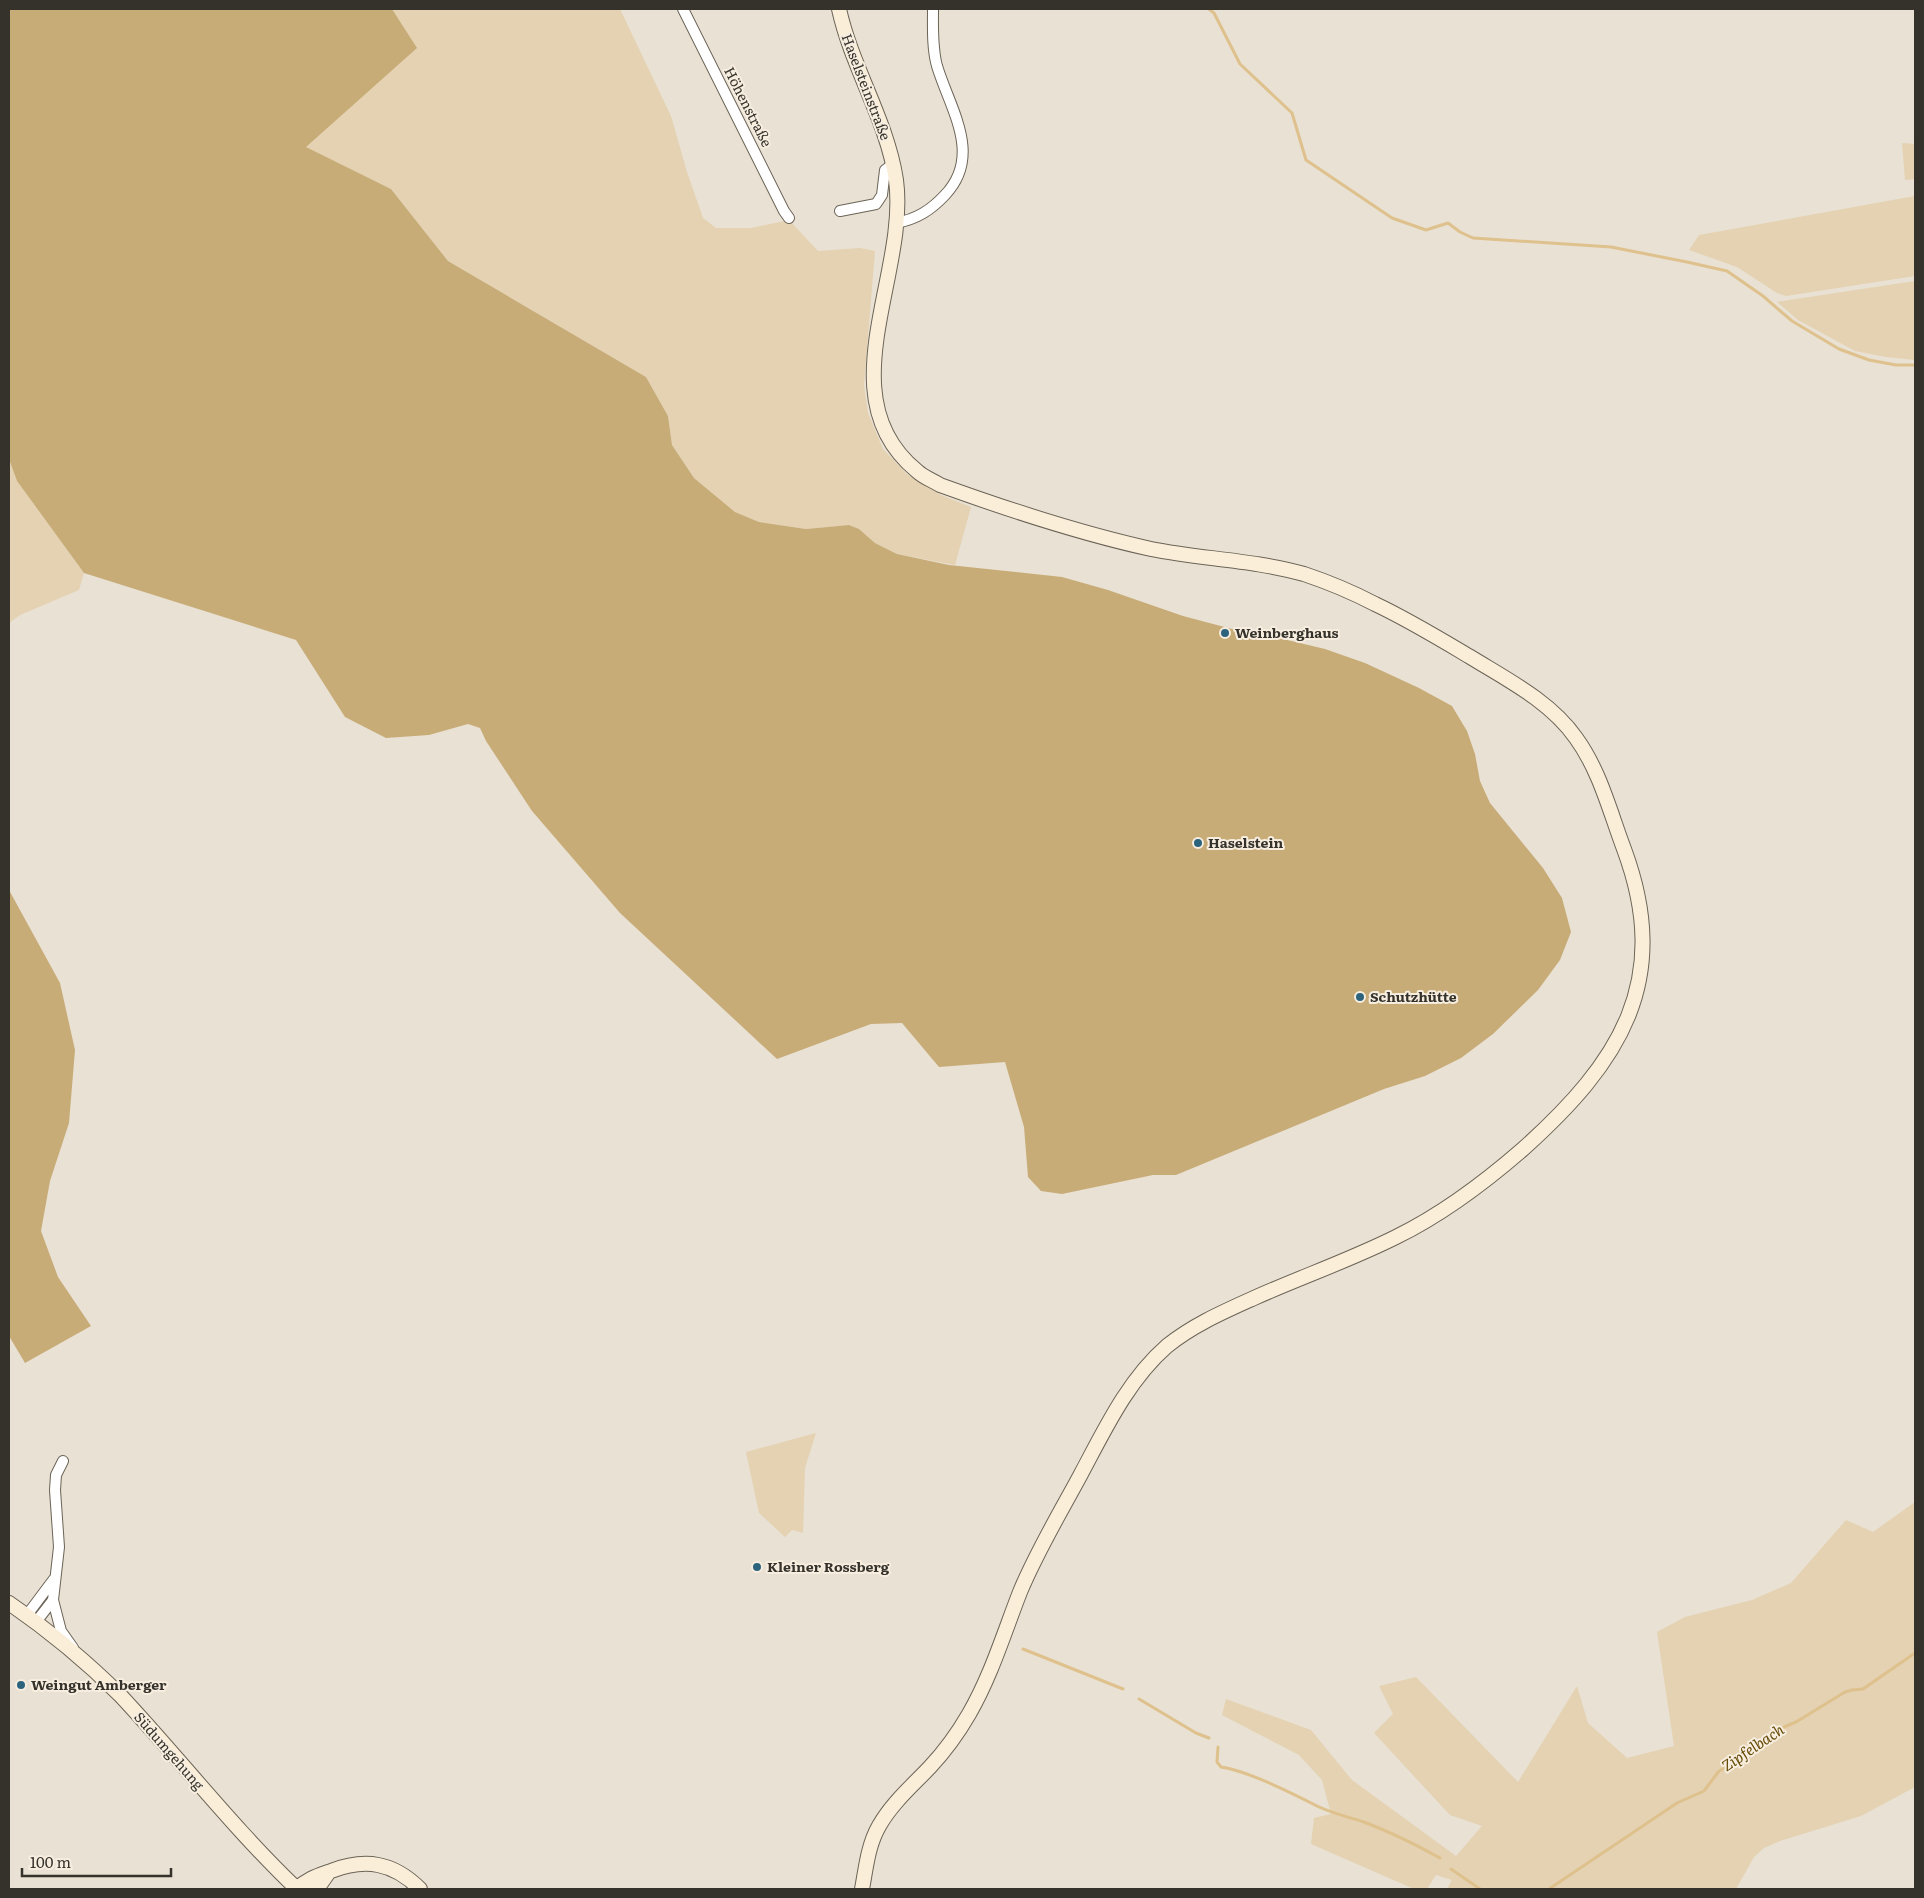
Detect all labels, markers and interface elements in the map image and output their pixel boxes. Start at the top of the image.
street label: Haselsteinstraße [837,31,896,143]
street label: Höhenstraße [720,63,778,150]
place label: Weinberghaus [1235,622,1339,642]
marker: Weinberghaus [1219,627,1231,639]
place label: Haselstein [1208,832,1284,852]
marker: Haselstein [1192,837,1204,849]
place label: Schutzhütte [1370,986,1457,1006]
marker: Schutzhütte [1354,991,1366,1003]
place label: Kleiner Rossberg [767,1556,890,1576]
marker: Kleiner Rossberg [751,1561,763,1573]
place label: Weingut Amberger [31,1674,167,1694]
marker: Weingut Amberger [15,1679,27,1691]
street label: Südumgehung [130,1707,209,1794]
water label: Zipfelbach [1716,1717,1788,1776]
scale bar [22,1846,171,1878]
text: 100 m [30,1850,71,1873]

